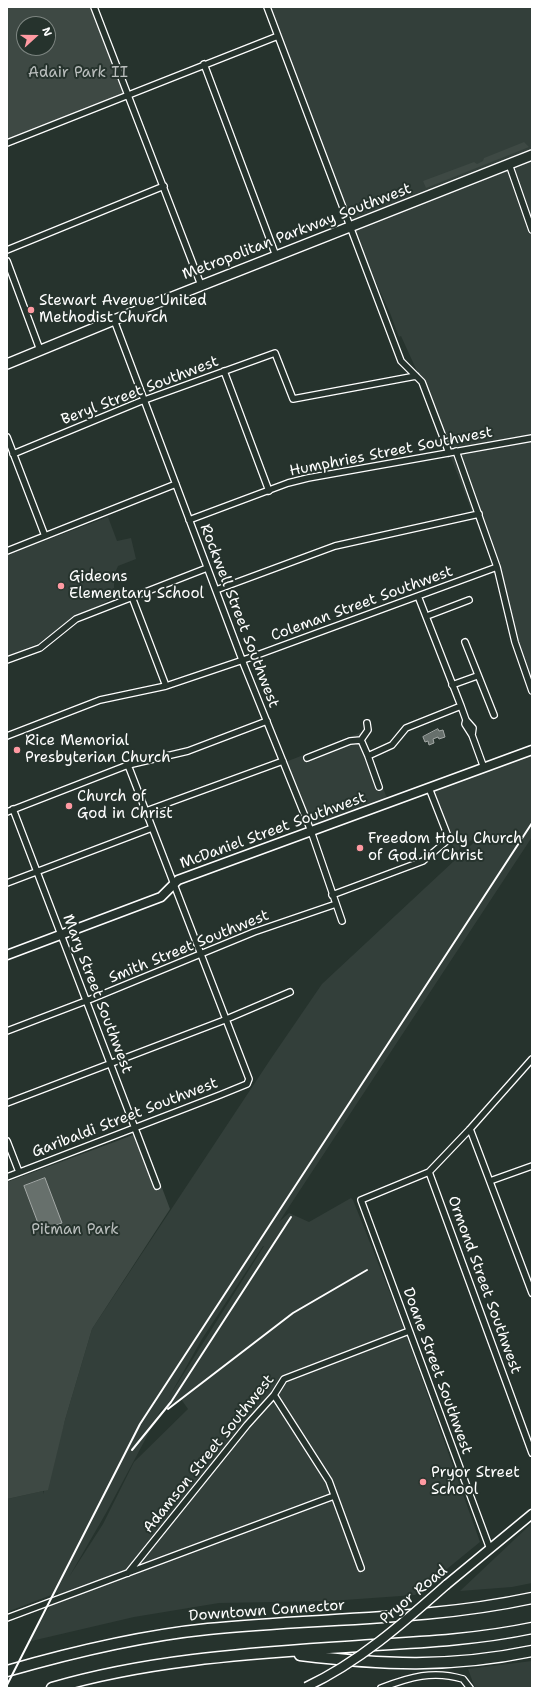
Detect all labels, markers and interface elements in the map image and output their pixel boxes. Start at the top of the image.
north arrow [16,16,56,56]
text: N [38,25,55,39]
park label: Adair Park II [28,64,128,82]
street label: Metropolitan Parkway Southwest [180,180,414,284]
place label: Stewart Avenue United Methodist Church [39,292,207,327]
marker: Stewart Avenue United Methodist Church [26,305,36,315]
street label: Beryl Street Southwest [59,353,221,429]
street label: Humphries Street Southwest [288,423,494,481]
street label: Rockwell Street Southwest [196,522,282,710]
street label: Coleman Street Southwest [269,563,455,645]
place label: Gideons Elementary School [69,568,204,603]
marker: Gideons Elementary School [56,581,66,591]
place label: Rice Memorial Presbyterian Church [25,732,171,767]
marker: Rice Memorial Presbyterian Church [12,745,22,755]
place label: Church of God in Christ [77,788,173,823]
street label: McDaniel Street Southwest [178,789,368,873]
marker: Church of God in Christ [64,801,74,811]
place label: Freedom Holy Church of God in Christ [368,830,522,865]
marker: Freedom Holy Church of God in Christ [355,843,365,853]
street label: Smith Street Southwest [106,907,272,987]
street label: Mary Street Southwest [58,912,136,1076]
street label: Garibaldi Street Southwest [30,1074,220,1162]
street label: Ormond Street Southwest [443,1194,525,1376]
park label: Pitman Park [31,1221,119,1239]
street label: Doane Street Southwest [398,1285,476,1457]
street label: Adamson Street Southwest [140,1371,278,1537]
place label: Pryor Street School [431,1464,520,1499]
marker: Pryor Street School [418,1477,428,1487]
street label: Pryor Road [377,1562,451,1628]
street label: Downtown Connector [188,1597,346,1625]

